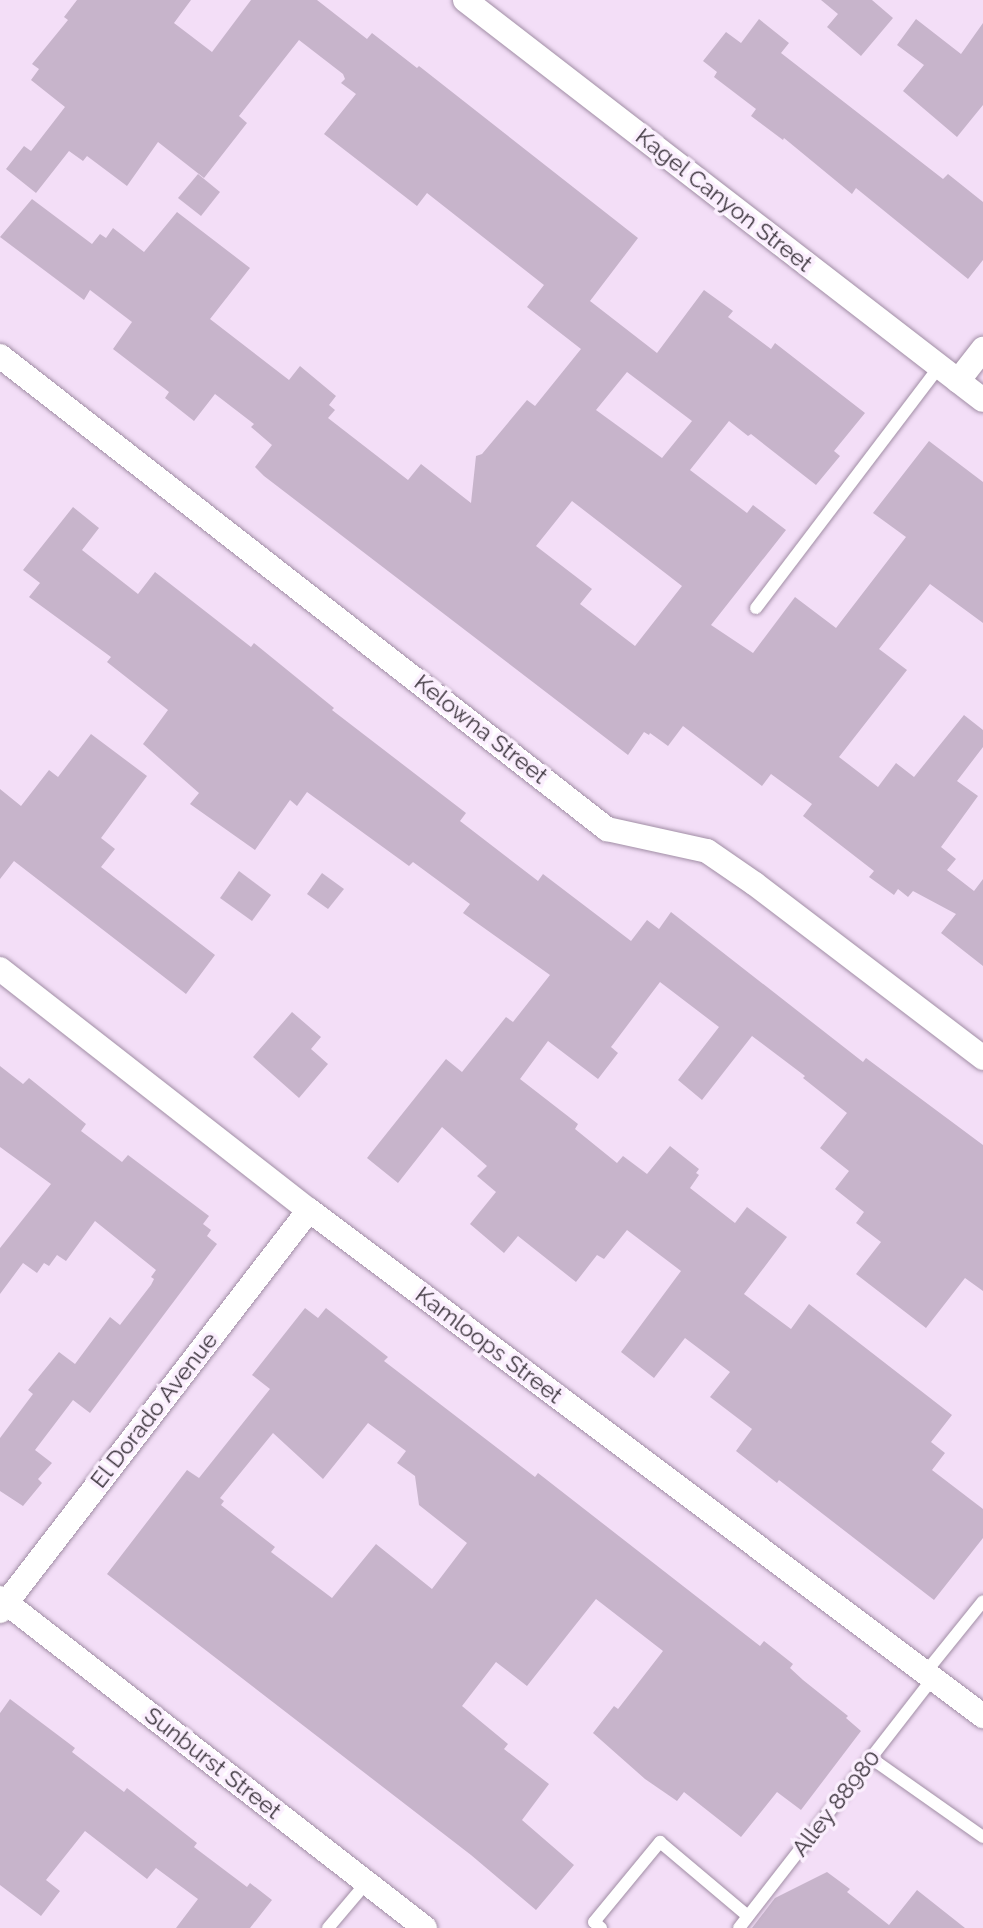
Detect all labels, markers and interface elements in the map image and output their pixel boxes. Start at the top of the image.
street label: Kagel Canyon Street [630,122,818,278]
street label: Kelowna Street [409,668,553,790]
street label: Kamloops Street [410,1281,568,1409]
street label: El Dorado Avenue [84,1326,224,1494]
street label: Sunburst Street [139,1701,287,1825]
street label: Alley 88980 [786,1744,886,1862]

